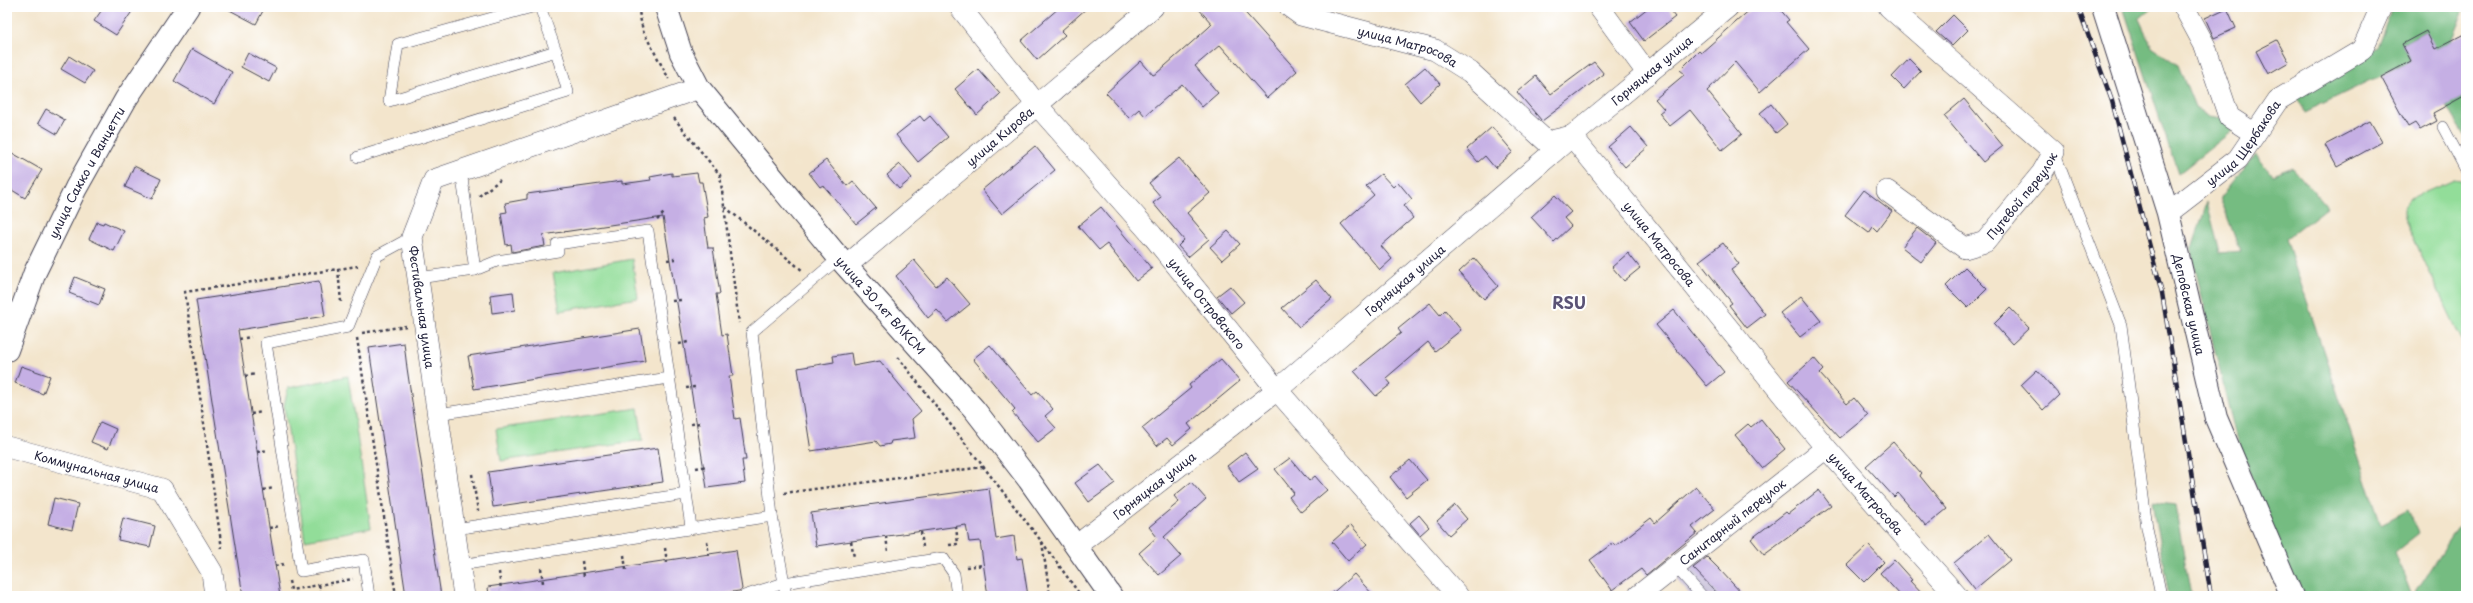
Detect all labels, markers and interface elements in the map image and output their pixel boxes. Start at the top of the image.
street label: улица Матросова [1356,21,1462,71]
street label: Горняцкая улица [1607,31,1697,109]
street label: улица Щербакова [2202,96,2285,190]
street label: улица Кирова [962,102,1038,170]
street label: улица Сакко и Ванцетти [44,103,129,241]
street label: Путевой переулок [1982,148,2062,243]
street label: улица Матросова [1619,197,1700,291]
street label: Горняцкая улица [1361,240,1449,320]
street label: Фестивальная улица [404,245,440,370]
street label: Деповская улица [2169,251,2210,357]
street label: улица 30 лет ВЛКСМ [832,252,930,358]
street label: улица Островского [1165,254,1250,353]
district label: RSU [1552,290,1586,314]
street label: Коммунальная улица [32,446,162,497]
street label: Горняцкая улица [1109,447,1200,523]
street label: улица Матросова [1824,448,1908,539]
street label: Санитарный переулок [1675,474,1790,569]

